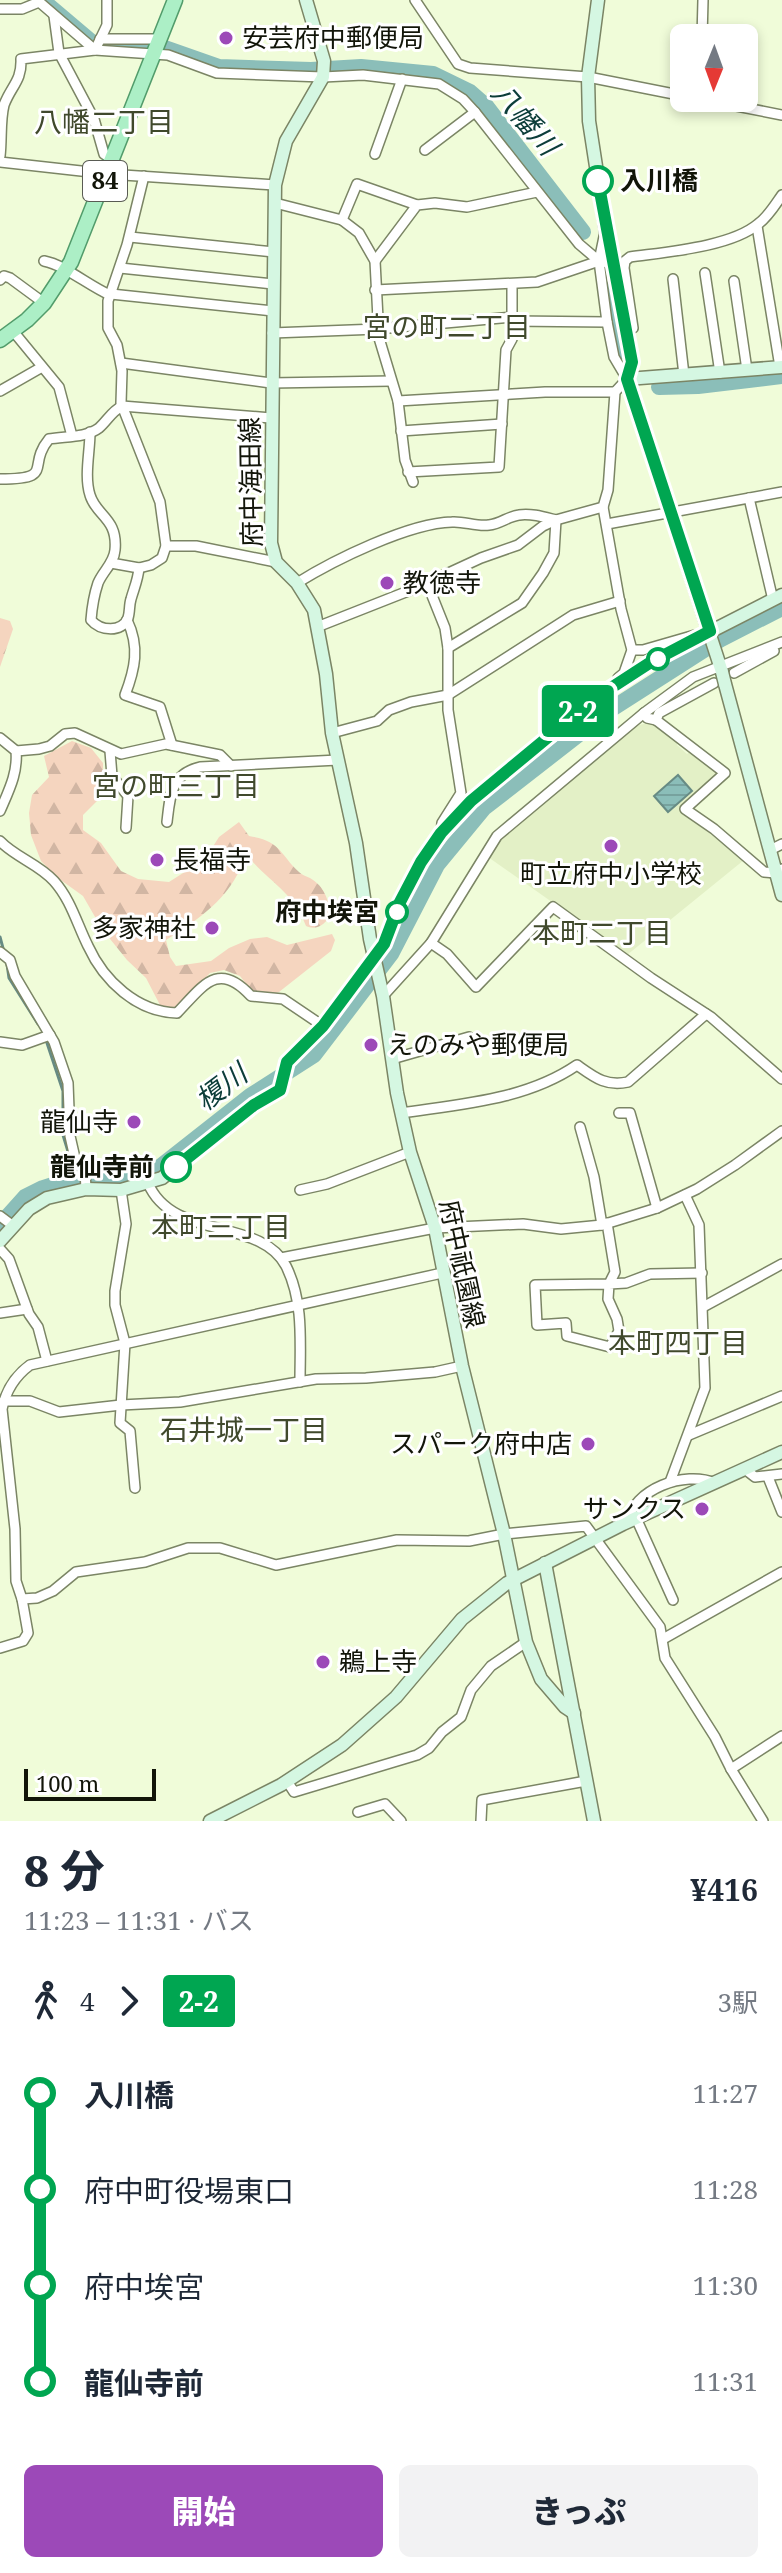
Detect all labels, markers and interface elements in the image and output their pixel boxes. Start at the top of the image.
place label: 安芸府中郵便局 [242,19,424,55]
north arrow [670,24,758,112]
map controls [670,24,758,112]
marker: 安芸府中郵便局 [217,29,235,47]
water label: 八幡川 [484,74,570,165]
district label: 八幡二丁目 [34,102,174,140]
road number: 84 [83,161,127,201]
place label: 入川橋 [620,162,698,198]
marker: 入川橋 [583,166,613,196]
district label: 宮の町二丁目 [363,307,531,345]
street label: 府中海田線 [231,417,269,547]
place label: 教徳寺 [403,564,481,600]
marker: 教徳寺 [378,574,396,592]
unlabelled marker [647,648,669,670]
line badge: 2-2 [532,685,624,737]
text: 2-2 [558,692,598,730]
district label: 宮の町三丁目 [92,766,260,804]
marker: 町立府中小学校 [602,837,620,855]
place label: 長福寺 [173,841,251,877]
marker: 長福寺 [148,851,166,869]
place label: 町立府中小学校 [520,855,702,891]
place label: 府中埃宮 [275,893,379,929]
marker: 府中埃宮 [386,901,408,923]
place label: 多家神社 [92,909,196,945]
district label: 本町二丁目 [532,913,672,951]
marker: 多家神社 [203,919,221,937]
place label: えのみや郵便局 [387,1026,569,1062]
marker: えのみや郵便局 [362,1036,380,1054]
water label: 榎川 [187,1052,257,1118]
place label: 龍仙寺 [40,1103,118,1139]
marker: 龍仙寺 [125,1113,143,1131]
place label: 龍仙寺前 [50,1148,154,1184]
marker: 龍仙寺前 [161,1152,191,1182]
street label: 府中祇園線 [432,1196,494,1331]
district label: 本町三丁目 [151,1207,291,1245]
district label: 本町四丁目 [608,1323,748,1361]
district label: 石井城一丁目 [160,1410,328,1448]
place label: スパーク府中店 [390,1425,572,1461]
marker: スパーク府中店 [579,1435,597,1453]
place label: サンクス [583,1490,686,1526]
marker: サンクス [693,1500,711,1518]
place label: 鵜上寺 [339,1643,417,1679]
marker: 鵜上寺 [314,1653,332,1671]
scale bar [24,1765,156,1801]
text: 100 m [36,1768,99,1798]
text: 8 分 [24,1840,104,1900]
text: ¥416 [690,1869,758,1910]
text: 11:23 – 11:31 · バス [24,1902,254,1938]
icon: walk [24,1979,68,2023]
icon: forward [107,1979,151,2023]
text: 2-2 [179,1982,219,2020]
text: 4 [80,1983,95,2019]
text: 3駅 [717,1984,758,2020]
text: 入川橋 [84,2074,174,2115]
text: 11:27 [692,2075,758,2111]
text: 府中町役場東口 [84,2170,294,2211]
text: 11:28 [692,2171,758,2207]
text: 府中埃宮 [84,2266,204,2307]
text: 11:30 [692,2267,758,2303]
text: 龍仙寺前 [84,2362,204,2403]
text: 11:31 [692,2363,758,2399]
button: 開始 [24,2465,383,2557]
button: きっぷ [399,2465,758,2557]

